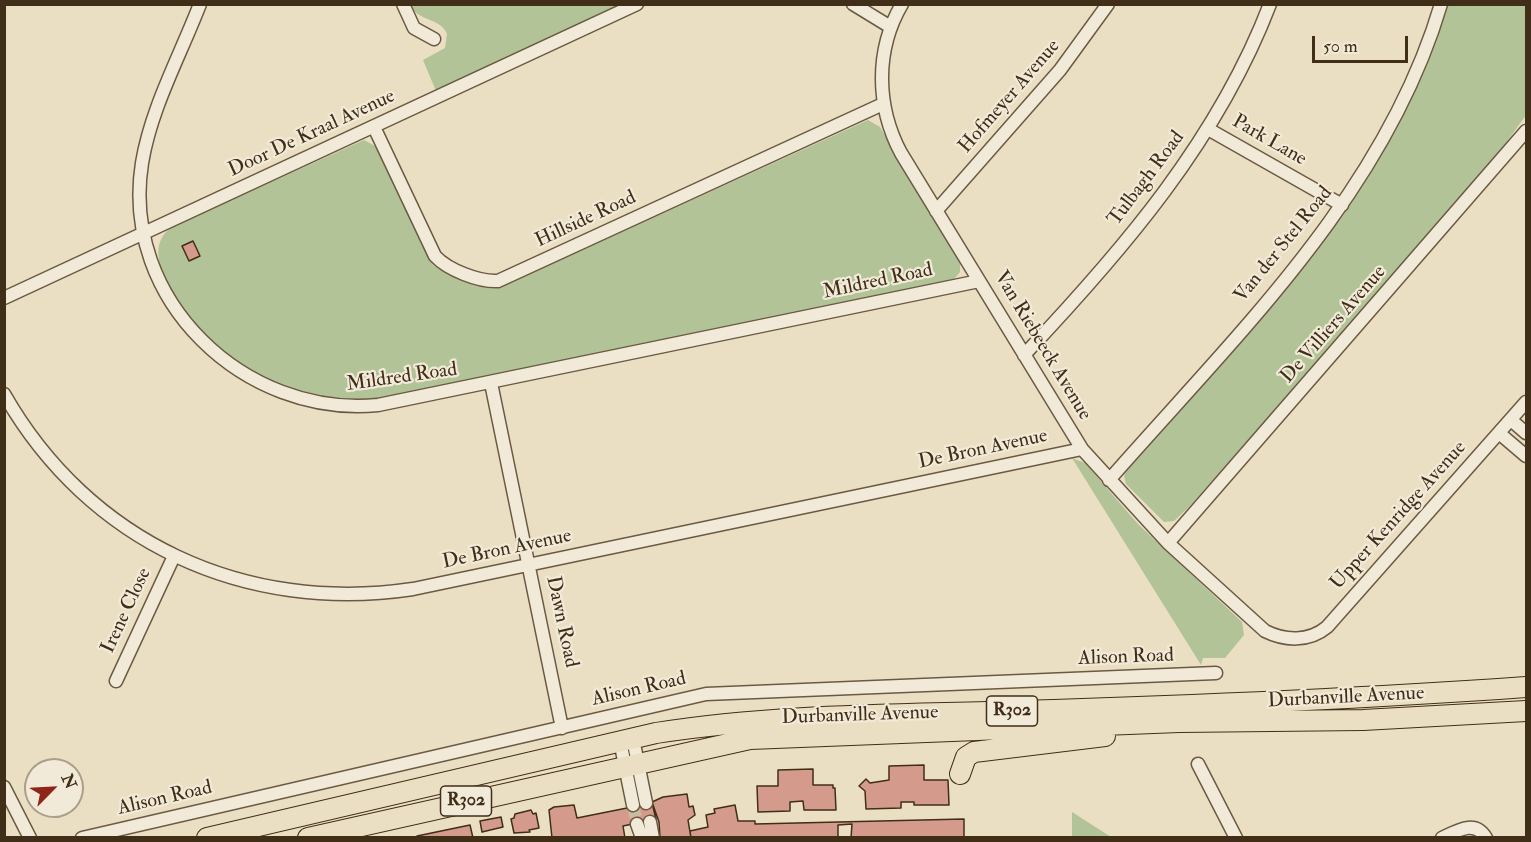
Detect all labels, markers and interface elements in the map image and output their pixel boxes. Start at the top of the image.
scale bar [1315,24,1411,62]
street label: Hofmeyer Avenue [954,35,1066,159]
text: 50 m [1323,35,1358,58]
street label: Door De Kraal Avenue [225,85,399,183]
street label: Park Lane [1227,110,1311,172]
street label: Tulbagh Road [1104,127,1190,231]
street label: Van der Stel Road [1230,182,1338,308]
street label: Hillside Road [532,186,640,254]
street label: Mildred Road [821,259,935,305]
street label: De Villiers Avenue [1276,261,1392,389]
street label: Van Riebeeck Avenue [988,267,1096,425]
street label: Mildred Road [345,358,459,398]
street label: De Bron Avenue [916,425,1050,475]
street label: Upper Kenridge Avenue [1326,437,1472,595]
street label: De Bron Avenue [440,525,574,575]
street label: Irene Close [97,565,157,657]
street label: Dawn Road [540,574,582,670]
street label: Alison Road [1078,644,1174,672]
street label: Alison Road [590,668,688,712]
street label: Durbanville Avenue [1267,682,1425,714]
road number: R302 [986,696,1038,726]
street label: Durbanville Avenue [781,701,939,731]
north arrow [24,758,84,818]
text: N [57,771,81,792]
street label: Alison Road [116,777,214,821]
road number: R302 [440,786,492,816]

